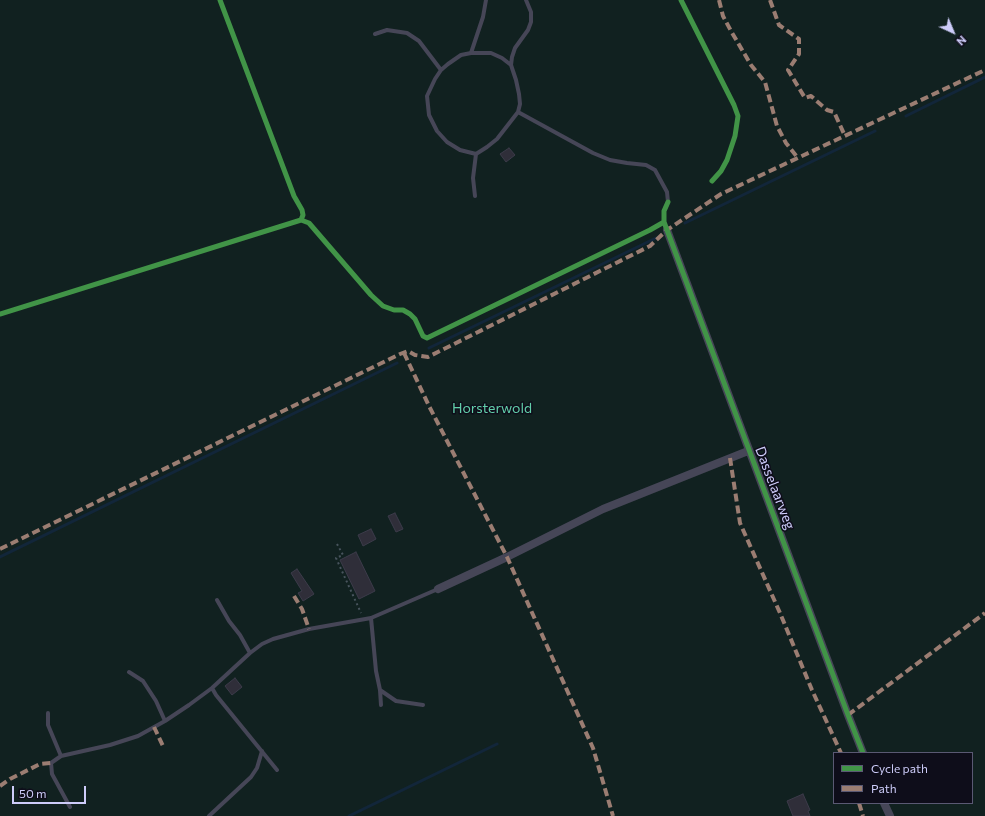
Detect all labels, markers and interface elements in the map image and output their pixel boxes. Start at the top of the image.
north arrow [933,12,973,52]
text: N [954,33,969,49]
park label: Horsterwold [452,400,532,416]
street label: Dasselaarweg [751,444,799,532]
legend [833,752,973,804]
text: Cycle path [871,761,928,775]
scale bar [14,778,88,804]
text: Path [871,781,897,795]
text: 50 m [19,786,47,800]

